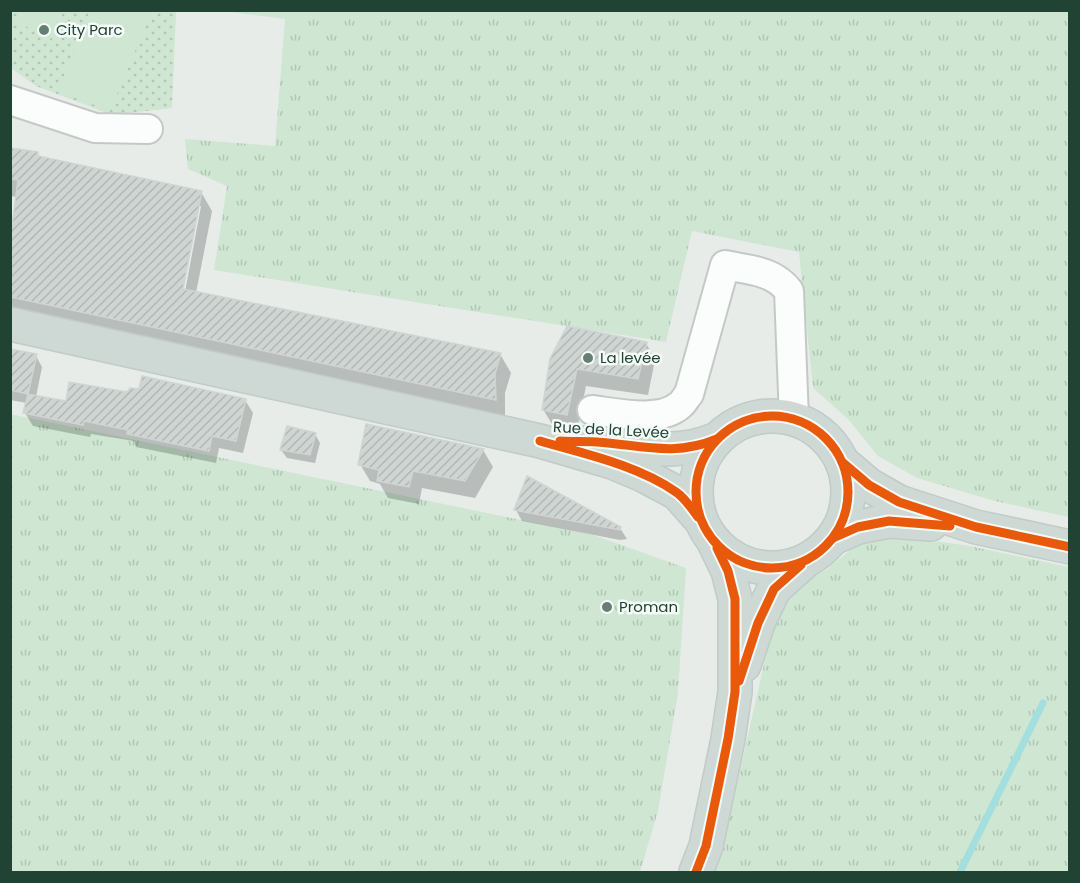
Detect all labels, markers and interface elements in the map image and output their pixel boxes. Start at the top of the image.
place label: City Parc [56,19,123,40]
marker: City Parc [37,23,51,37]
place label: La levée [600,347,661,368]
marker: La levée [581,351,595,365]
street label: Rue de la Levée [553,416,670,443]
place label: Proman [619,596,678,617]
marker: Proman [600,600,614,614]

